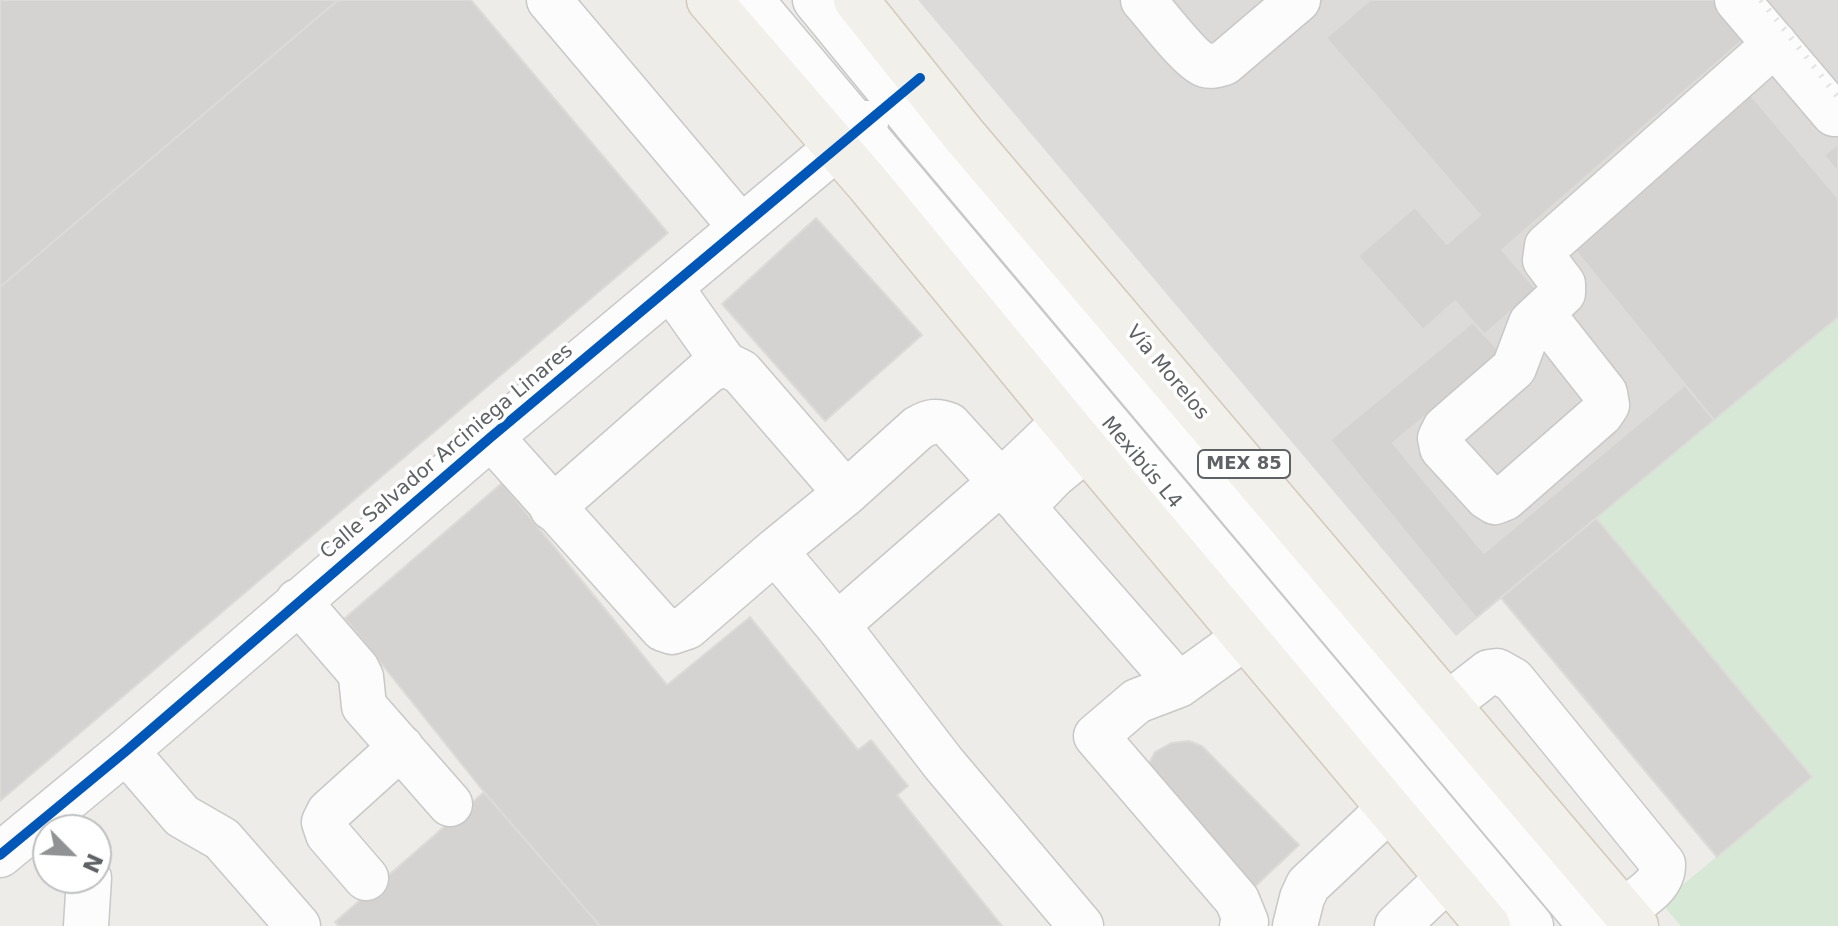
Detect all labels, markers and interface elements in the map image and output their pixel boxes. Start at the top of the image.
street label: Vía Morelos [1121,321,1213,425]
street label: Calle Salvador Arciniega Linares [316,339,578,565]
street label: Mexibús L4 [1096,412,1186,514]
road number: MEX 85 [1198,450,1290,478]
north arrow [32,814,112,894]
text: N [77,850,108,877]

